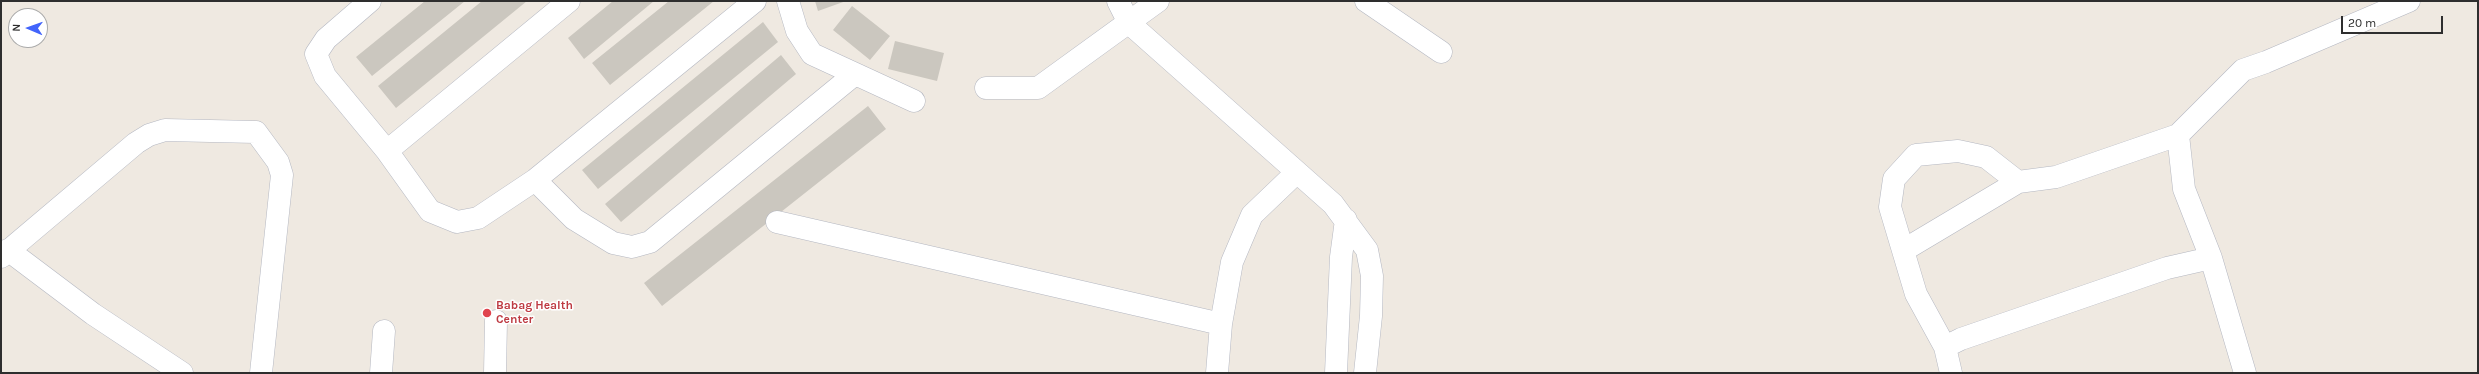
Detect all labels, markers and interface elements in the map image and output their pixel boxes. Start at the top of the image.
north arrow [8,8,48,48]
scale bar [2343,8,2445,34]
text: 20 m [2348,16,2376,30]
text: N [10,23,23,32]
place label: Babag Health Center [496,299,573,327]
marker: Babag Health Center [481,307,493,319]

